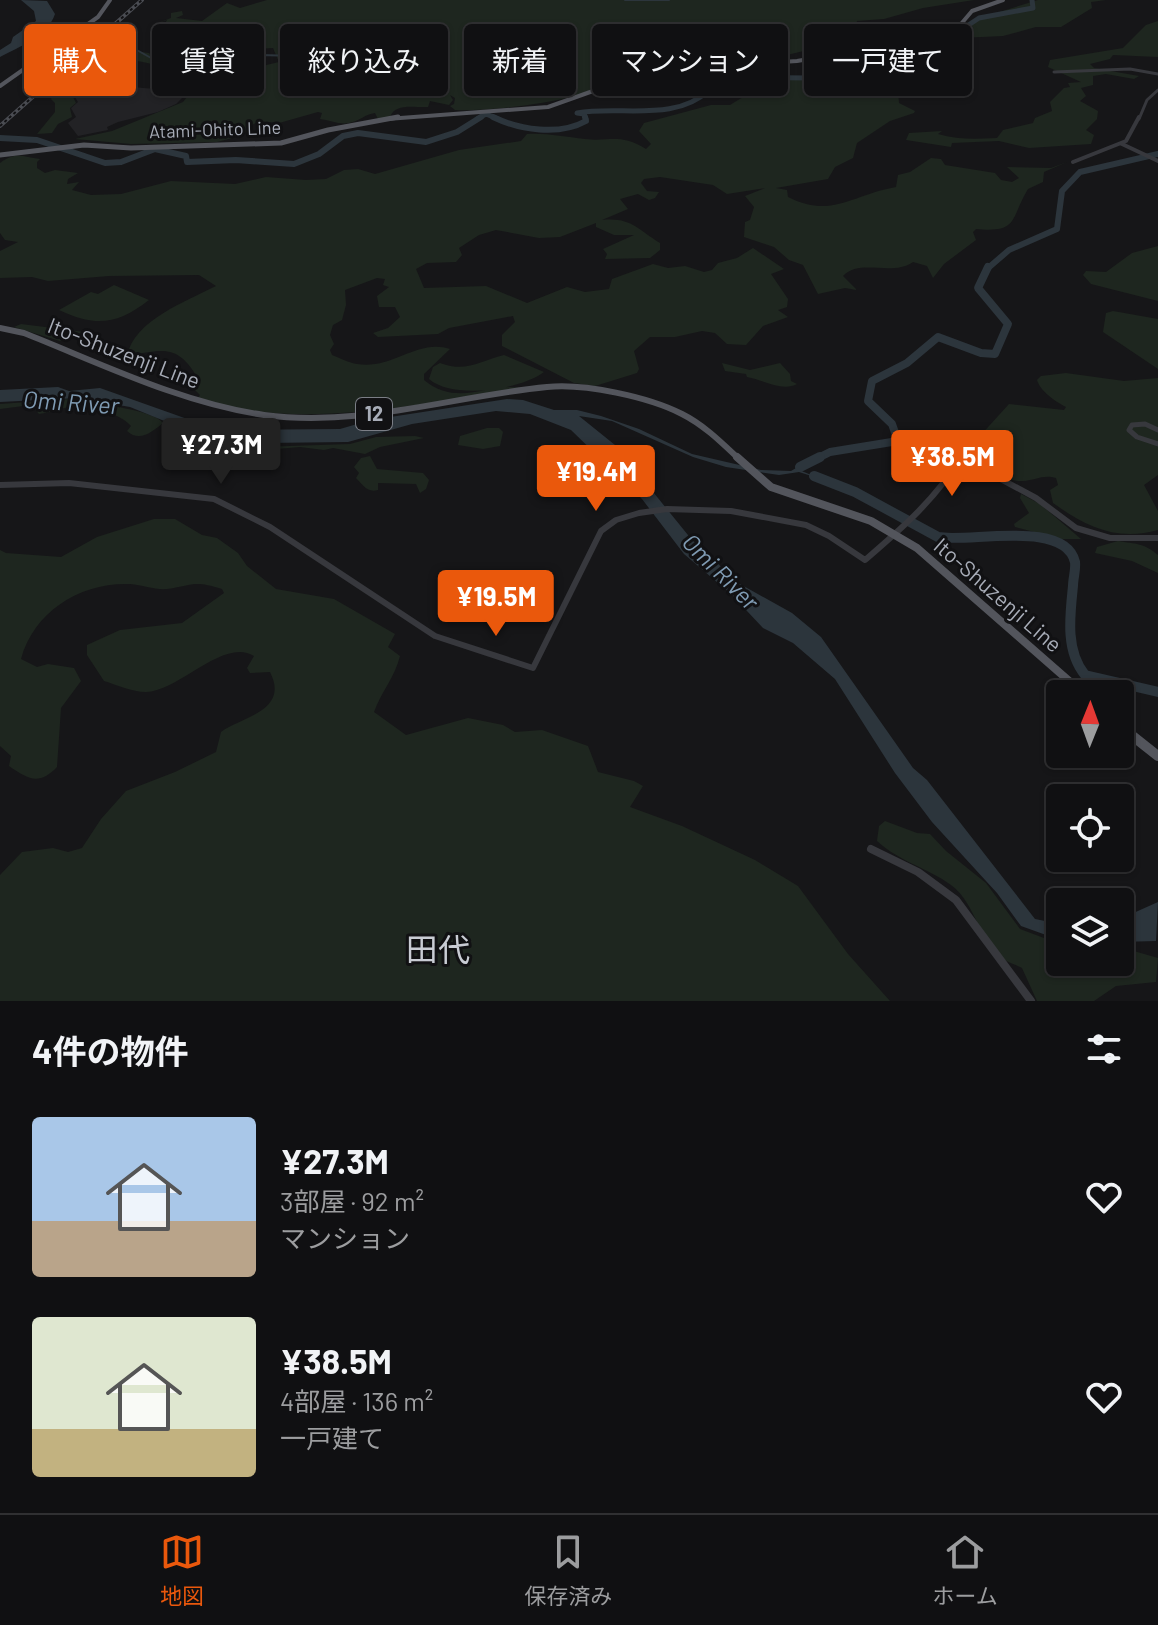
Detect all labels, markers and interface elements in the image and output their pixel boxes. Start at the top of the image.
chip: 購入 [24,24,136,96]
chip: 賃貸 [152,24,264,96]
chip: 絞り込み [280,24,448,96]
chip: 新着 [464,24,576,96]
chip: マンション [592,24,788,96]
chip: 一戸建て [804,24,972,96]
street label: Atami-Ohito Line [149,116,281,142]
street label: Ito-Shuzenji Line [45,311,204,393]
water label: Omi River [22,384,122,419]
road number: 12 [356,398,392,430]
pin: ¥27.3M [156,418,286,486]
text: ¥27.3M [179,428,263,459]
pin: ¥38.5M [887,430,1017,498]
text: ¥38.5M [909,440,995,471]
pin: ¥19.4M [531,445,661,513]
text: ¥19.4M [555,455,637,486]
water label: Omi River [677,527,766,616]
street label: Ito-Shuzenji Line [929,532,1068,657]
pin: ¥19.5M [431,570,561,638]
text: ¥19.5M [456,580,536,611]
north arrow [1046,680,1134,768]
map controls [1046,680,1134,976]
button: locate [1046,784,1134,872]
button: layers [1046,888,1134,976]
district label: 田代 [406,929,470,967]
icon: filters [1082,1027,1126,1071]
text: 4件の物件 [32,1030,189,1071]
text: ¥27.3M [280,1140,389,1181]
icon: home [96,1149,192,1245]
icon: heart [1082,1175,1126,1219]
text: 3部屋 · 92 m² [280,1185,424,1216]
text: マンション [280,1222,410,1253]
text: ¥38.5M [280,1340,392,1381]
icon: home [96,1349,192,1445]
icon: heart [1082,1375,1126,1419]
text: 4部屋 · 136 m² [280,1385,433,1416]
text: 一戸建て [280,1422,384,1453]
tab: 地図 [160,1530,204,1610]
tab: 保存済み [524,1530,612,1610]
tab: ホーム [933,1530,998,1610]

